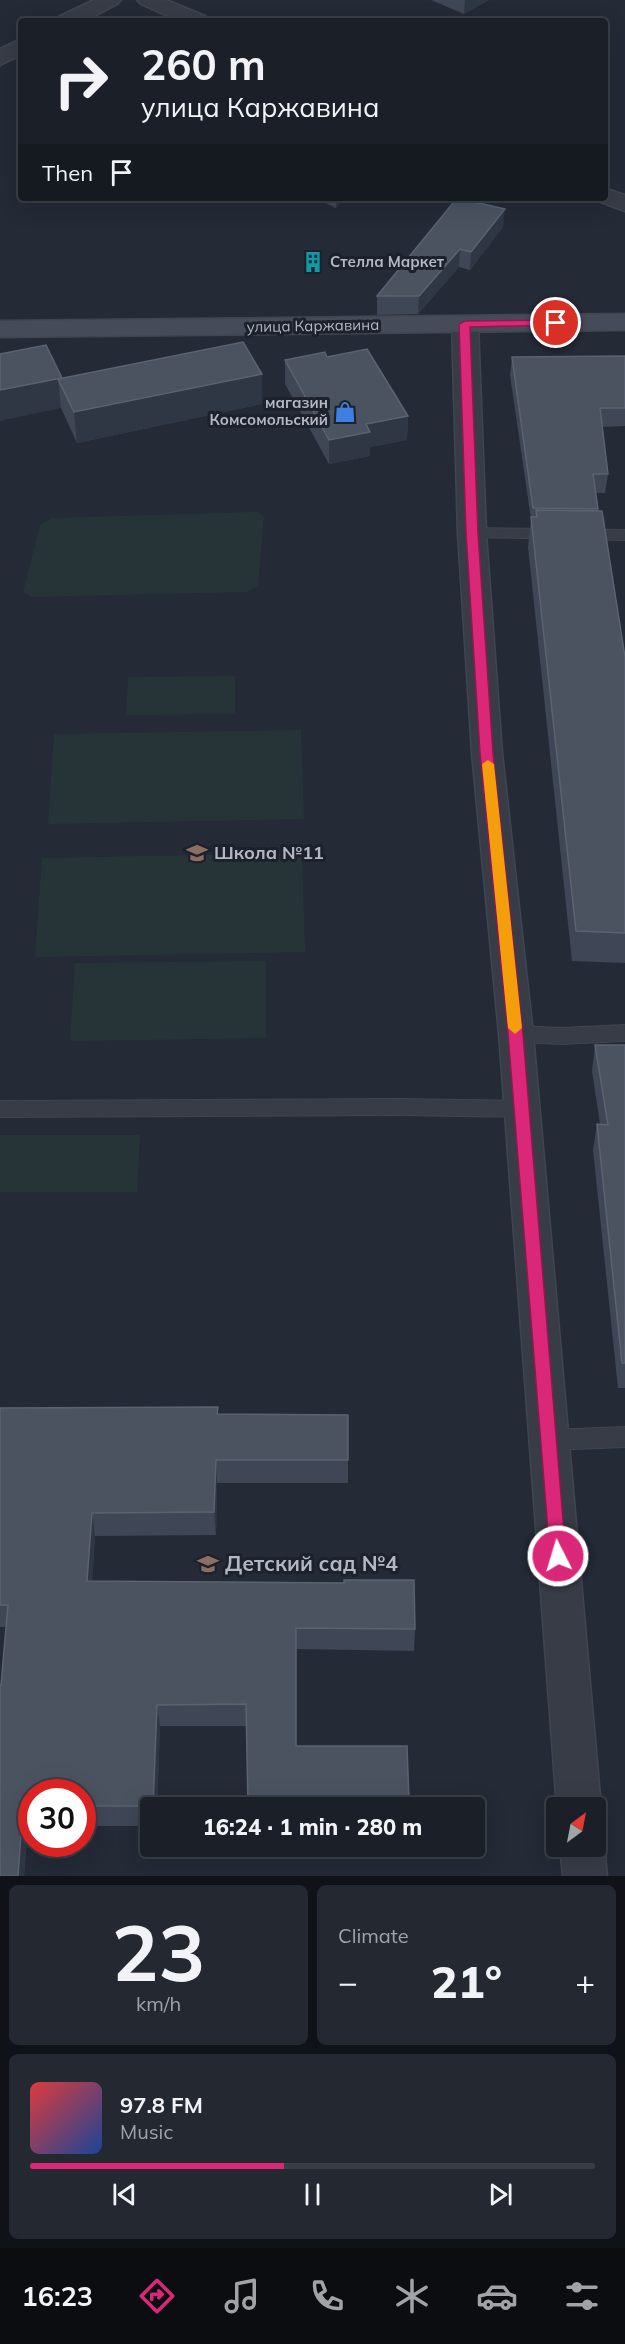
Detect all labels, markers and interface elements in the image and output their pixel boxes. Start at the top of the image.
text: 260 m [141,38,266,91]
icon: right [42,42,120,120]
text: улица Каржавина [141,90,379,124]
icon: arrive [105,156,138,189]
text: Then [42,159,93,187]
building icon: Стелла Маркет [301,250,325,274]
place label: Стелла Маркет [330,252,445,271]
pin [530,297,581,348]
icon: arrive [539,306,572,339]
street label: улица Каржавина [247,315,379,336]
place label: магазин Комсомольский [210,393,328,429]
shop icon: магазин Комсомольский [333,400,357,424]
school or university icon: Школа №11 [185,841,209,865]
place label: Школа №11 [214,841,324,864]
position arrow [526,1524,590,1588]
place label: Детский сад №4 [225,1550,398,1576]
school or university icon: Детский сад №4 [196,1552,220,1576]
speed limit sign: 30 [18,1779,96,1857]
north arrow [546,1797,606,1857]
map controls [546,1797,606,1857]
text: 16:24 · 1 min · 280 m [203,1813,422,1841]
text: 23 [112,1903,205,2001]
text: Climate [338,1923,409,1948]
text: 21° [431,1953,502,2009]
text: − [338,1961,358,2002]
text: + [575,1961,595,2002]
text: km/h [136,1991,181,2016]
text: 97.8 FM [120,2091,203,2119]
text: Music [120,2119,173,2144]
icon: previous [108,2178,141,2211]
icon: pause [296,2178,329,2211]
icon: next [484,2178,517,2211]
icon: directions [136,2275,178,2317]
icon: music [221,2275,263,2317]
icon: phone [306,2275,348,2317]
icon: climate [391,2275,433,2317]
icon: car [476,2275,518,2317]
icon: filters [561,2275,603,2317]
text: 16:23 [22,2279,93,2313]

